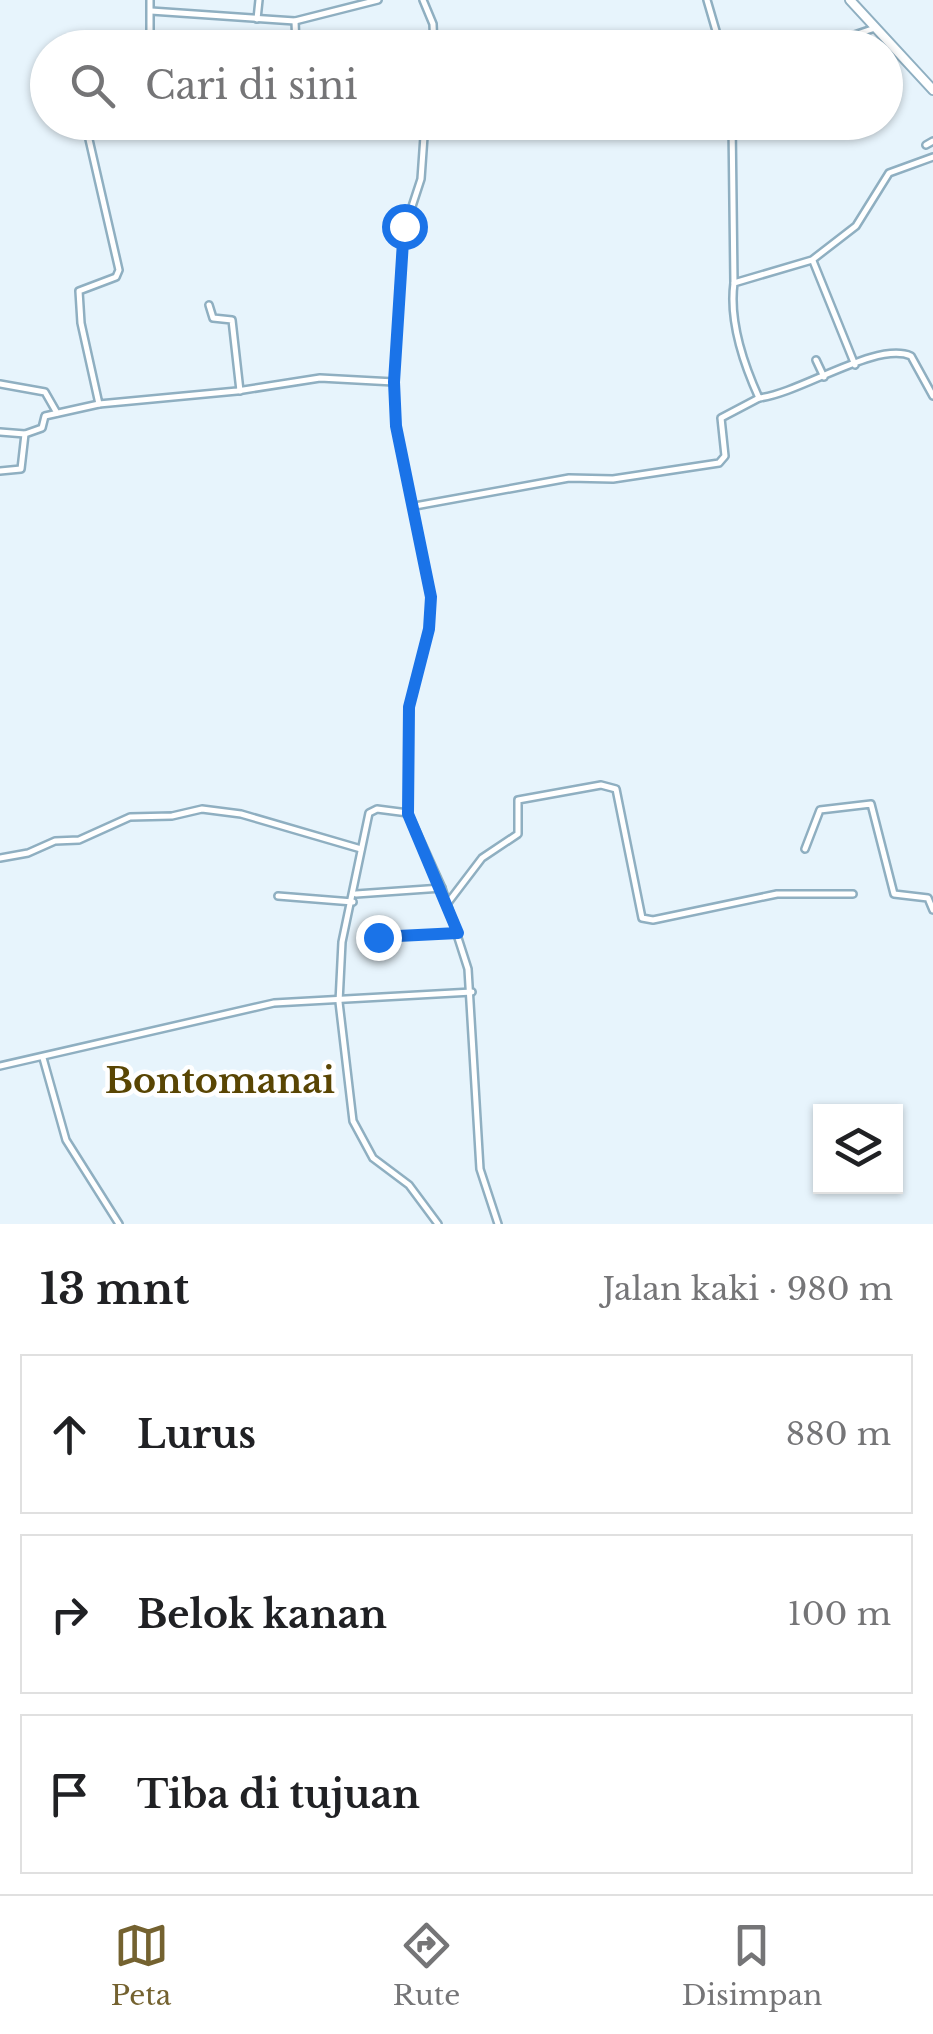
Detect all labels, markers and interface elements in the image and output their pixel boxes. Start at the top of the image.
search box [30,30,903,140]
icon: search [65,58,120,113]
text: Cari di sini [145,62,357,109]
route start [382,204,428,250]
route end [356,915,402,961]
district label: Bontomanai [105,1059,335,1102]
map controls [813,1104,903,1194]
button: layers [813,1104,903,1194]
text: 13 mnt [40,1263,189,1315]
text: Jalan kaki · 980 m [602,1269,893,1309]
icon: ahead [42,1407,97,1462]
text: Lurus [137,1411,256,1458]
text: 880 m [786,1414,891,1454]
icon: right [42,1587,97,1642]
text: Belok kanan [137,1591,387,1638]
text: 100 m [788,1594,891,1634]
icon: arrive [42,1767,97,1822]
text: Tiba di tujuan [137,1771,420,1818]
tab: Peta [111,1918,171,2013]
tab: Rute [393,1918,460,2013]
tab: Disimpan [682,1918,822,2013]

